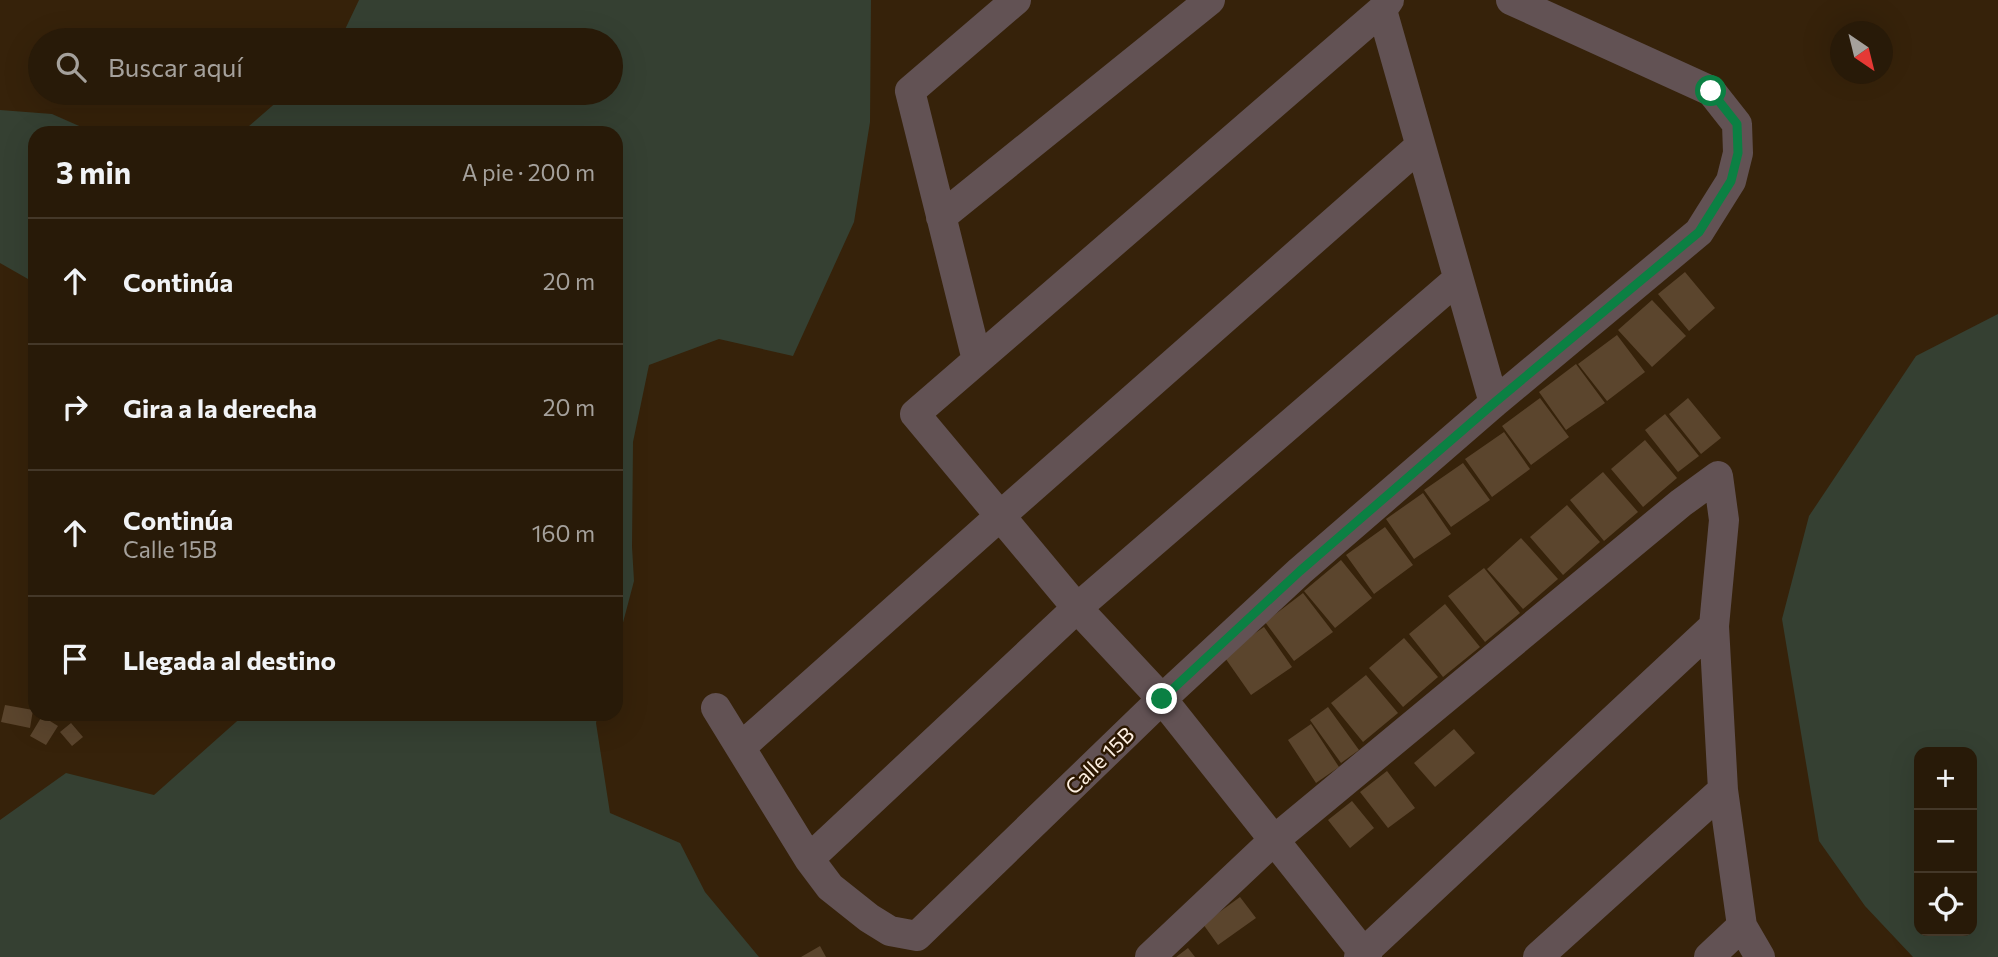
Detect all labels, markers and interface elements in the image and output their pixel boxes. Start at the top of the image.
north arrow [1830,21,1893,84]
search box [28,28,623,105]
icon: search [52,48,90,86]
text: Buscar aquí [108,51,243,82]
route start [1695,75,1726,106]
text: 3 min [56,153,131,190]
text: A pie · 200 m [462,158,595,186]
icon: ahead [56,262,94,300]
text: Continúa [123,266,233,297]
text: 20 m [543,267,595,295]
icon: right [56,388,94,426]
text: Gira a la derecha [123,392,317,423]
text: 20 m [543,393,595,421]
text: Continúa [123,504,233,535]
icon: ahead [56,514,94,552]
text: 160 m [532,519,595,547]
text: Calle 15B [123,535,217,563]
icon: arrive [56,640,94,678]
text: Llegada al destino [123,644,336,675]
route end [1146,683,1177,714]
street label: Calle 15B [1059,721,1139,799]
map controls [1914,747,1977,936]
button: + [1914,747,1977,810]
button: − [1914,810,1977,873]
button: locate [1914,873,1977,936]

